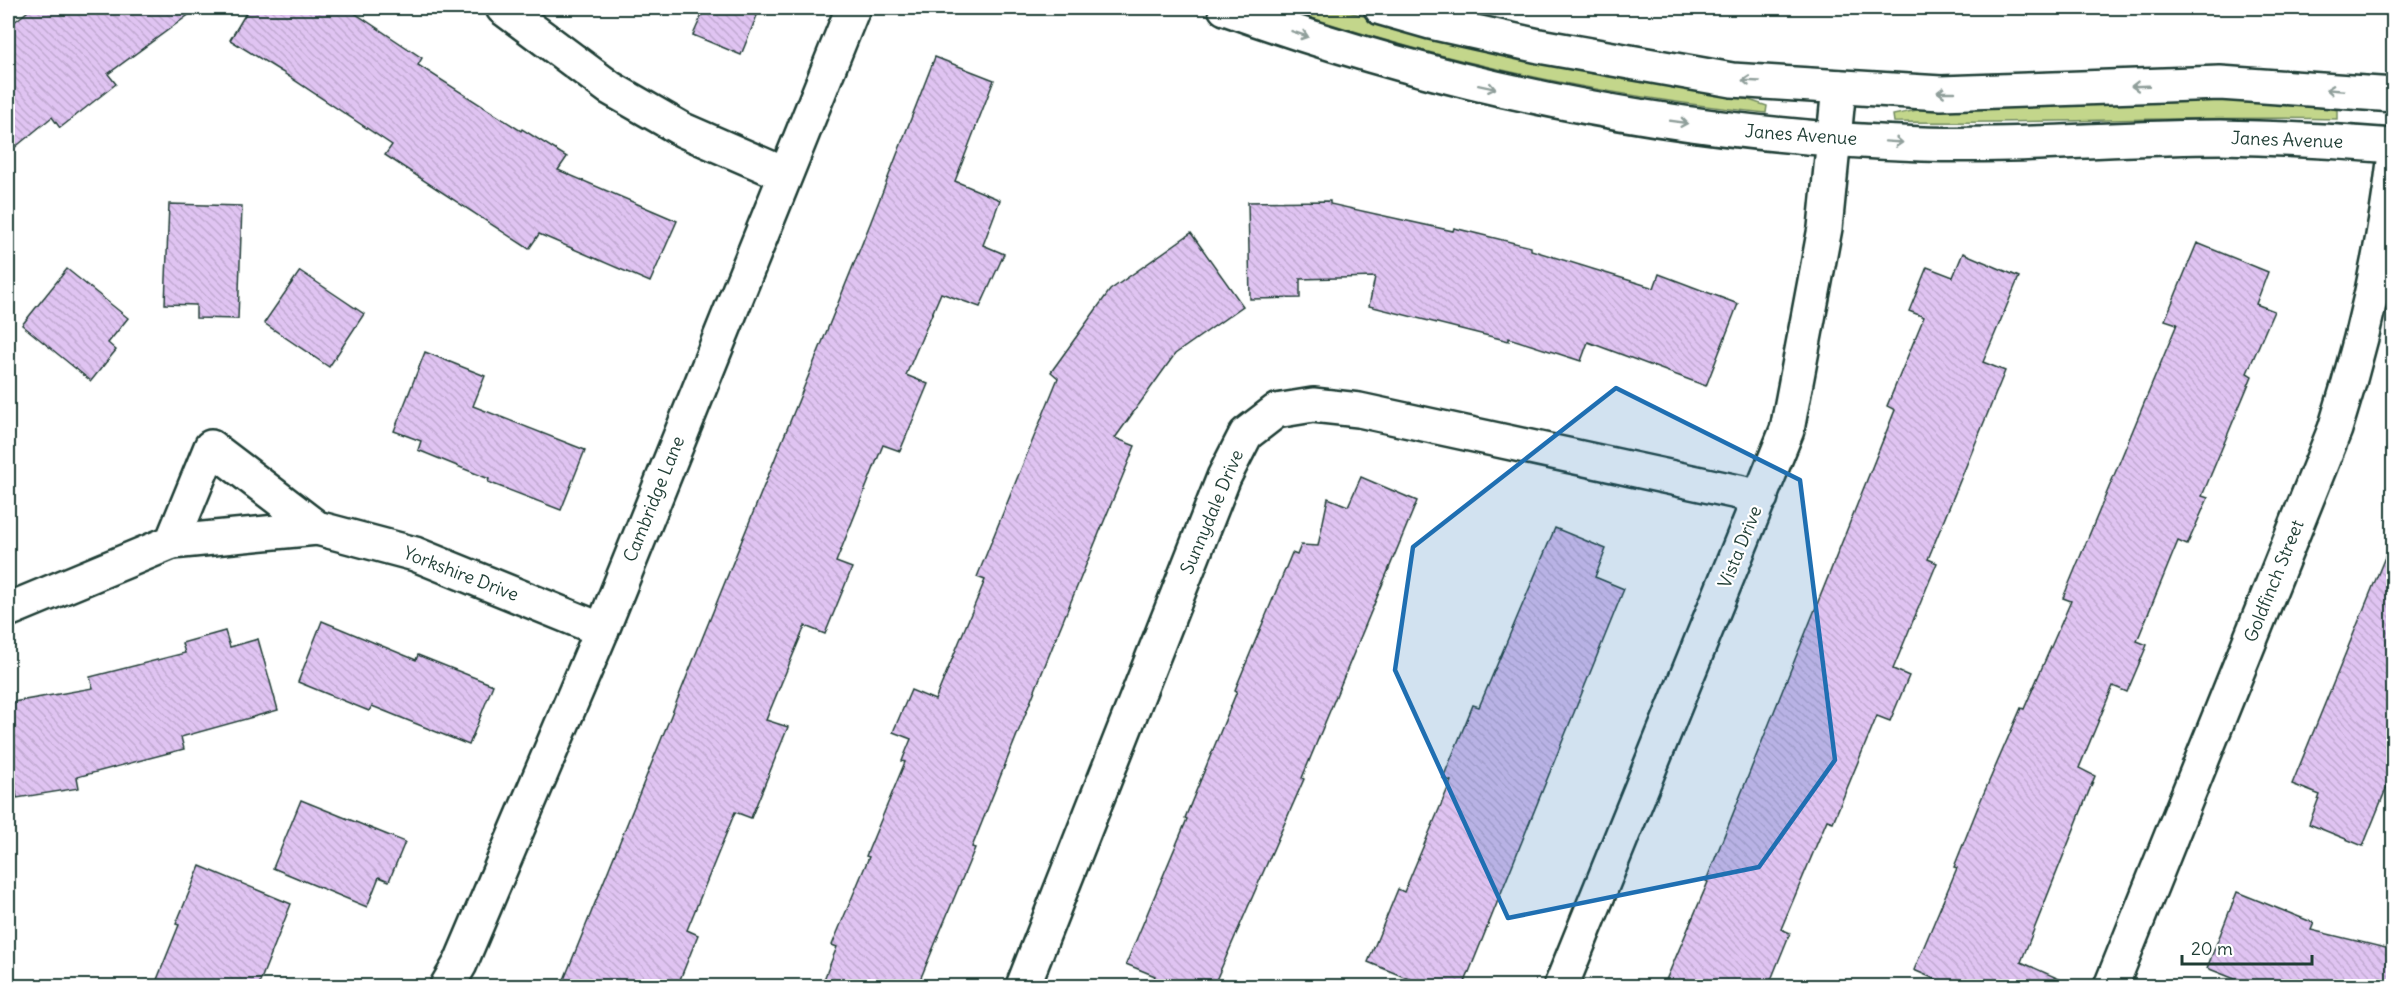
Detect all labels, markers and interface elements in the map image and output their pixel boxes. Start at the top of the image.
one-way arrow [1290,30,1309,41]
one-way arrow [1741,76,1761,87]
one-way arrow [2131,80,2151,91]
one-way arrow [1478,81,1497,93]
one-way arrow [2326,84,2346,95]
one-way arrow [1936,86,1956,98]
one-way arrow [1669,117,1688,128]
street label: Janes Avenue [1744,119,1858,150]
street label: Janes Avenue [2230,126,2344,153]
one-way arrow [1884,136,1903,147]
street label: Cambridge Lane [618,432,689,565]
street label: Sunnydale Drive [1175,446,1248,577]
street label: Vista Drive [1713,502,1766,591]
street label: Goldfinch Street [2239,516,2309,645]
street label: Yorkshire Drive [400,541,522,606]
scale bar [2182,928,2312,966]
text: 20 m [2191,937,2233,960]

